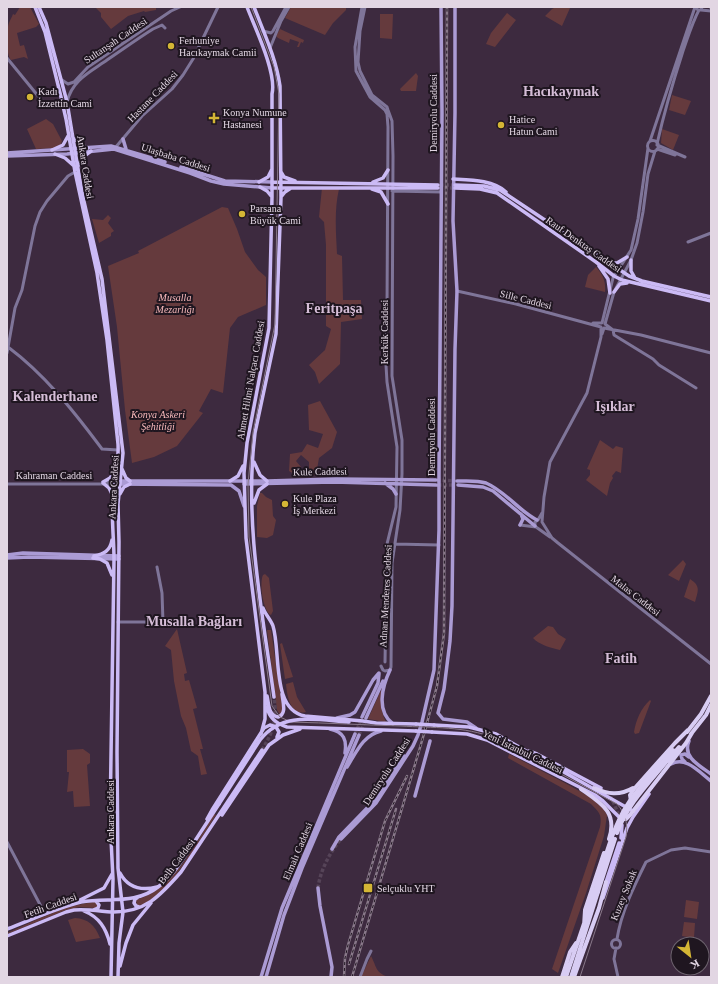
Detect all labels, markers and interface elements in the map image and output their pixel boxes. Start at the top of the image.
street label: Sultanşah Caddesi [82,15,149,66]
place label: Ferhuniye Hacıkaymak Camii [179,35,257,58]
marker: Ferhuniye Hacıkaymak Camii [166,41,176,51]
street label: Hastane Caddesi [125,68,180,124]
street label: Demiryolu Caddesi [428,74,439,152]
district label: Hacıkaymak [523,84,599,99]
place label: Kadı İzzettin Cami [38,86,92,109]
marker: Kadı İzzettin Cami [25,92,35,102]
place label: Konya Numune Hastanesi [223,107,287,130]
marker: Konya Numune Hastanesi [208,112,220,124]
place label: Hatice Hatun Cami [509,114,558,137]
marker: Hatice Hatun Cami [496,120,506,130]
street label: Ankara Caddesi [75,135,96,200]
street label: Ulaşbaba Caddesi [140,141,212,174]
place label: Parsana Büyük Cami [250,203,301,226]
marker: Parsana Büyük Cami [237,209,247,219]
street label: Rauf Denktaş Caddesi [544,214,624,275]
street label: Sille Caddesi [499,288,553,311]
park label: Musalla Mezarlığı [155,292,195,315]
street label: Kerkük Caddesi [379,299,390,364]
district label: Feritpaşa [306,301,362,316]
street label: Ahmet Hilmi Nalçacı Caddesi [235,319,266,441]
district label: Kalenderhane [13,389,97,404]
street label: Demiryolu Caddesi [426,398,437,476]
district label: Işıklar [595,399,635,414]
park label: Konya Askeri Şehitliği [130,409,185,432]
street label: Ankara Caddesi [106,454,121,519]
street label: Kule Caddesi [293,466,347,477]
street label: Kahraman Caddesi [16,470,92,481]
place label: Kule Plaza İş Merkezi [293,493,337,516]
marker: Kule Plaza İş Merkezi [280,499,290,509]
street label: Adnan Menderes Caddesi [377,544,394,648]
street label: Malas Caddesi [609,573,663,618]
district label: Musalla Bağları [146,614,242,629]
district label: Fatih [605,651,637,666]
street label: Yeni İstanbul Caddesi [481,727,565,776]
street label: Demiryolu Caddesi [361,735,412,807]
street label: Ankara Caddesi [105,780,116,844]
street label: Elmalı Caddesi [280,821,315,882]
street label: Belh Caddesi [156,836,197,886]
street label: Kuzey Sokak [608,868,639,922]
marker: Selçuklu YHT [362,882,374,894]
place label: Selçuklu YHT [377,883,435,894]
street label: Fetih Caddesi [22,891,78,920]
north arrow [670,936,710,976]
text: K [688,957,702,972]

